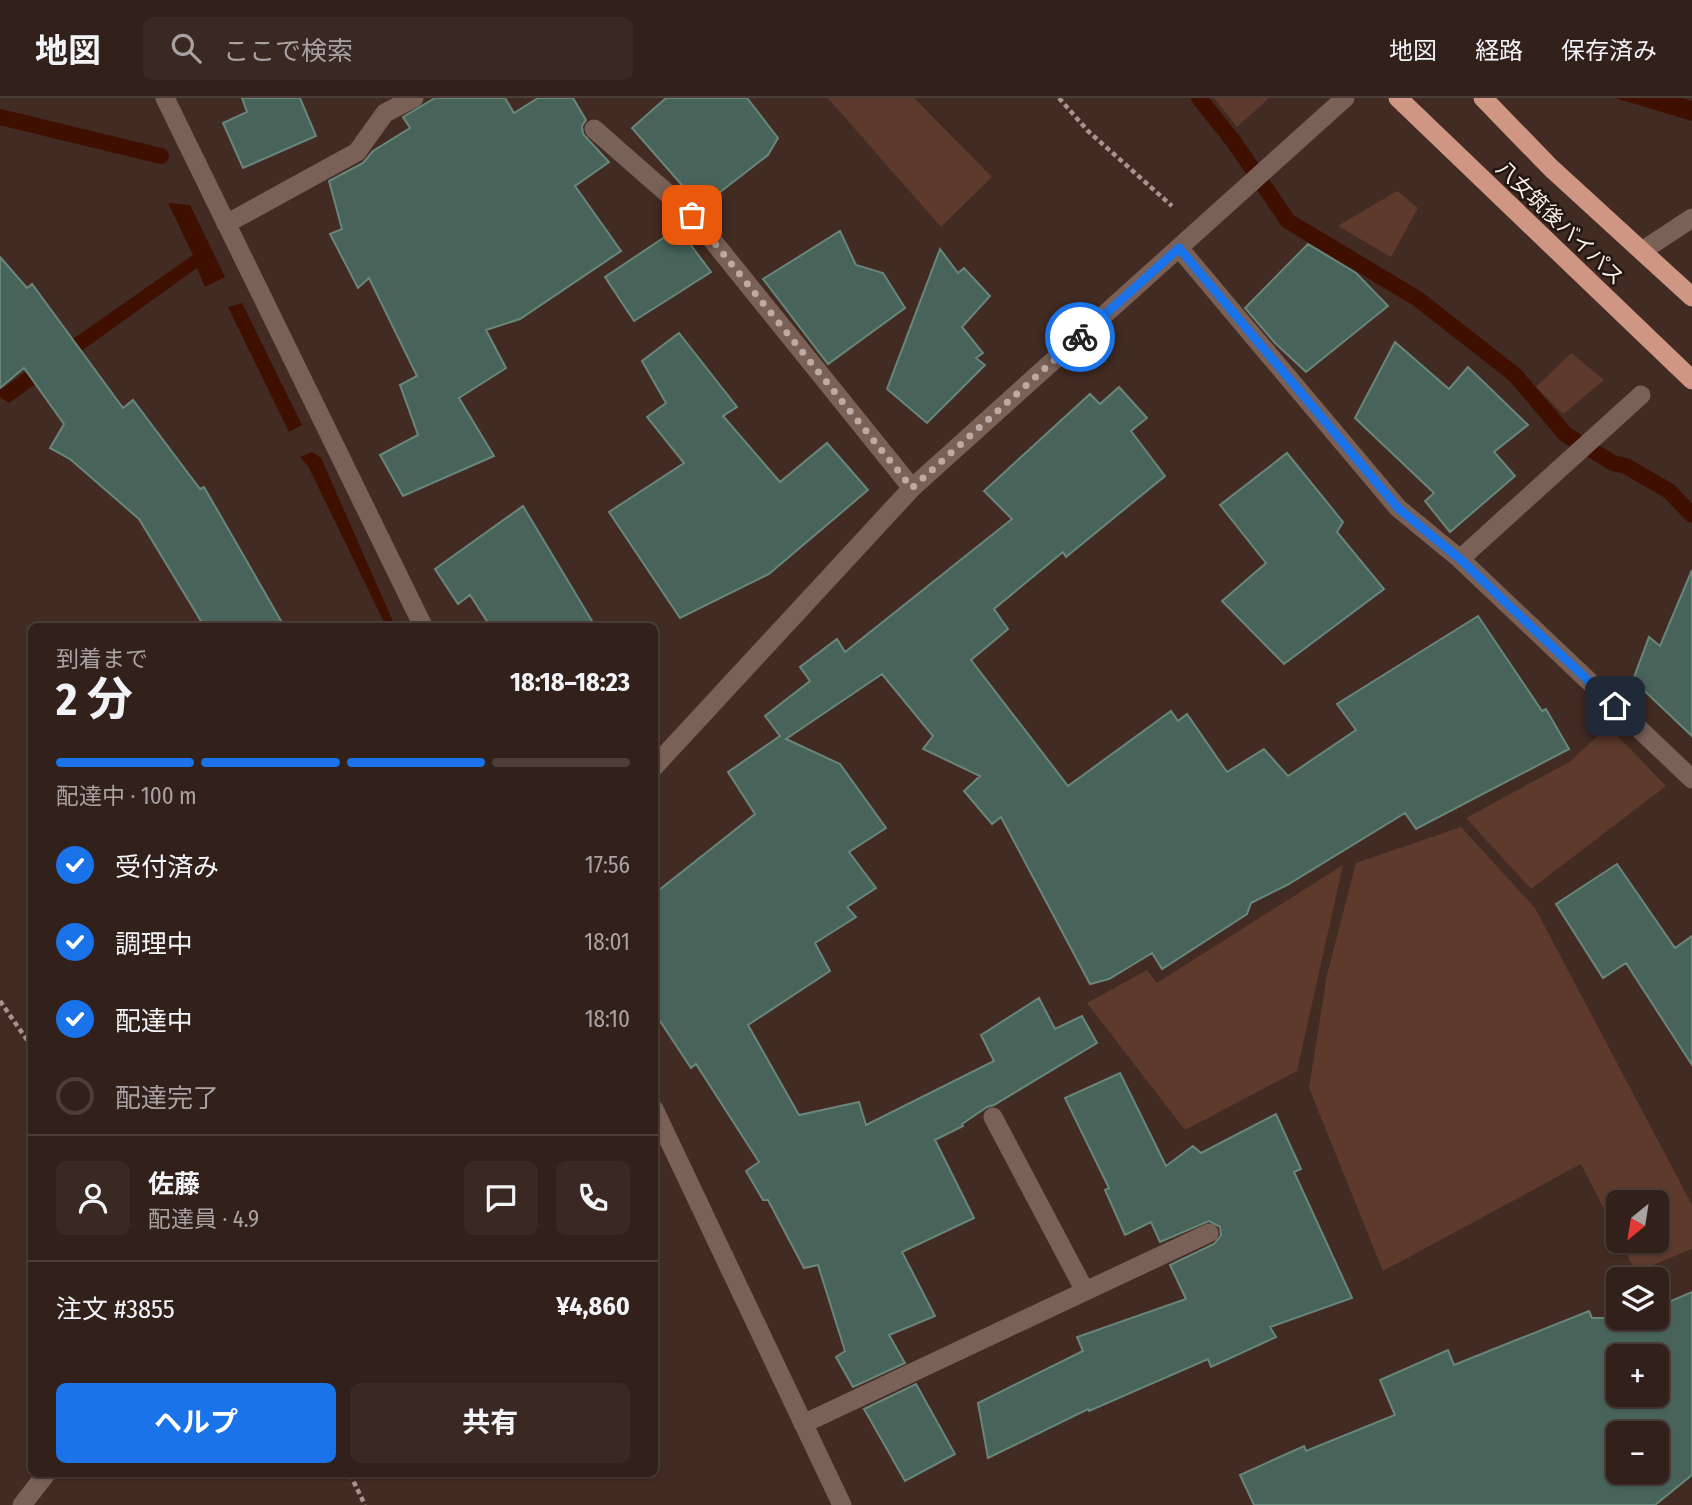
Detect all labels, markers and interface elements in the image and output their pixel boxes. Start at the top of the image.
search box [143,17,633,80]
icon: search [167,29,205,67]
text: 地図 [35,31,101,71]
text: ここで検索 [223,36,353,67]
text: 地図 [1389,37,1437,65]
text: 経路 [1475,37,1523,65]
text: 保存済み [1561,37,1657,65]
street label: 八女筑後バイパス [1491,155,1629,291]
pin [662,185,722,245]
icon: bag [673,196,711,234]
courier [1045,302,1115,372]
icon: bike [1061,318,1099,356]
text: 到着まで [56,645,148,673]
text: 18:18–18:23 [510,667,630,698]
text: 2 分 [56,672,133,727]
pin [1585,676,1645,736]
icon: home [1596,687,1634,725]
text: 配達中 · 100 m [56,782,197,810]
icon: check [56,846,94,884]
text: 17:56 [585,851,630,879]
text: 受付済み [115,852,219,883]
icon: check [56,923,94,961]
text: 18:01 [584,928,630,956]
text: 調理中 [115,929,193,960]
icon: check [56,1000,94,1038]
text: 18:10 [585,1005,630,1033]
text: 配達中 [115,1006,193,1037]
text: 配達完了 [115,1083,219,1114]
button: person [56,1161,130,1235]
button: chat [464,1161,538,1235]
button: phone [556,1161,630,1235]
text: 佐藤 [148,1169,200,1200]
north arrow [1606,1190,1670,1253]
map controls [1606,1190,1669,1484]
text: 配達員 · 4.9 [148,1205,259,1233]
button: layers [1606,1267,1669,1330]
text: ¥4,860 [556,1291,630,1322]
text: 注文 #3855 [56,1294,175,1325]
button: + [1606,1344,1669,1407]
button: ヘルプ [56,1383,336,1463]
button: 共有 [350,1383,630,1463]
button: − [1606,1421,1669,1484]

